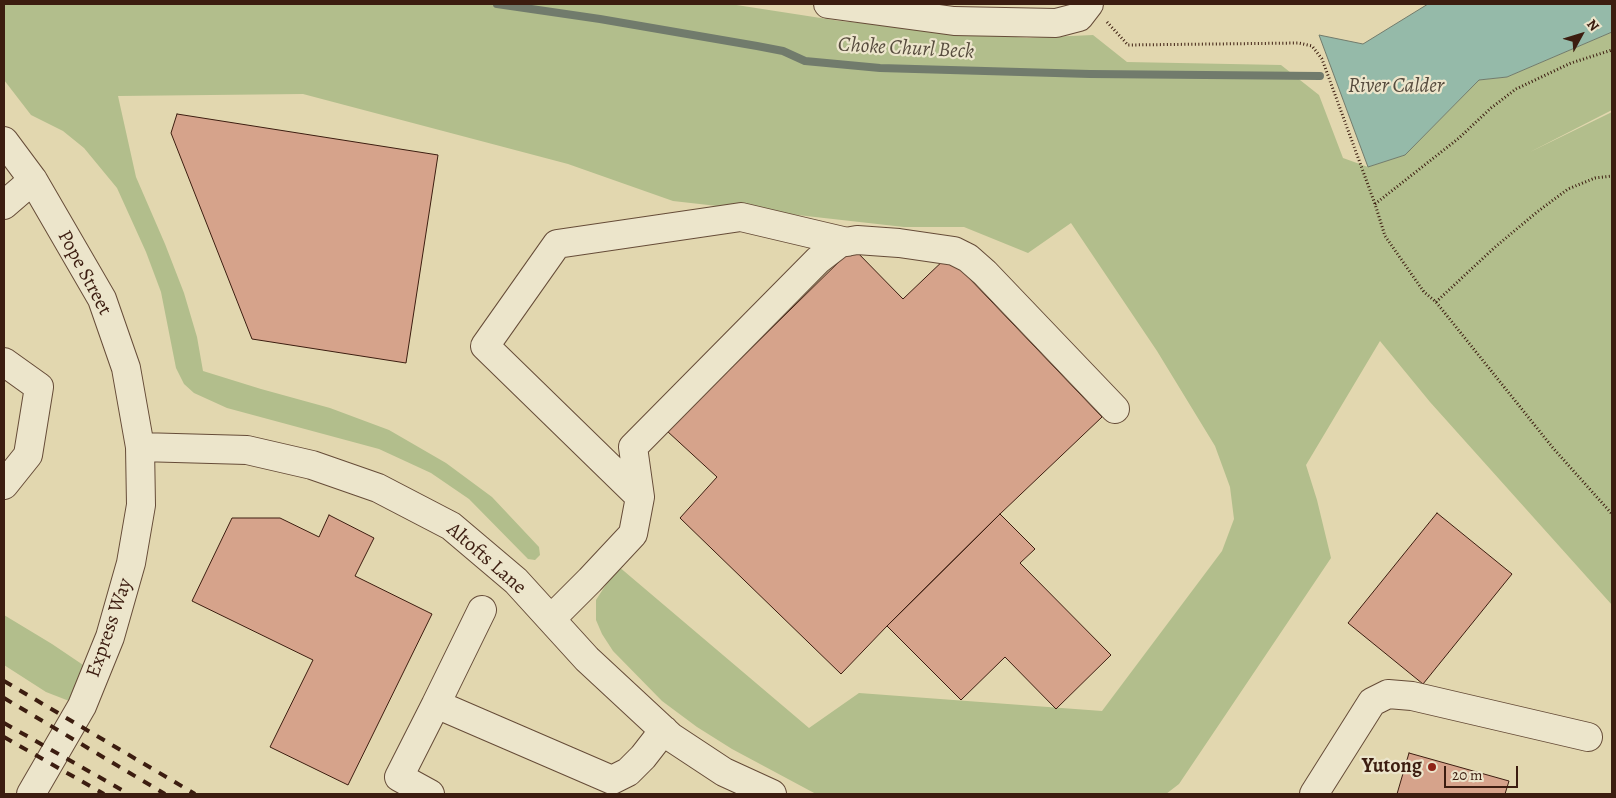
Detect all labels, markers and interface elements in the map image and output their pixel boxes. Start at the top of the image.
north arrow [1556,10,1606,60]
text: N [1582,15,1604,35]
water label: Choke Churl Beck [837,33,975,65]
water label: River Calder [1348,74,1444,100]
street label: Pope Street [52,226,116,320]
street label: Altofts Lane [441,518,531,600]
street label: Express Way [82,575,138,681]
place label: Yutong [1362,755,1422,779]
scale bar [1446,756,1520,788]
marker: Yutong [1426,761,1438,773]
text: 20 m [1452,765,1483,785]

